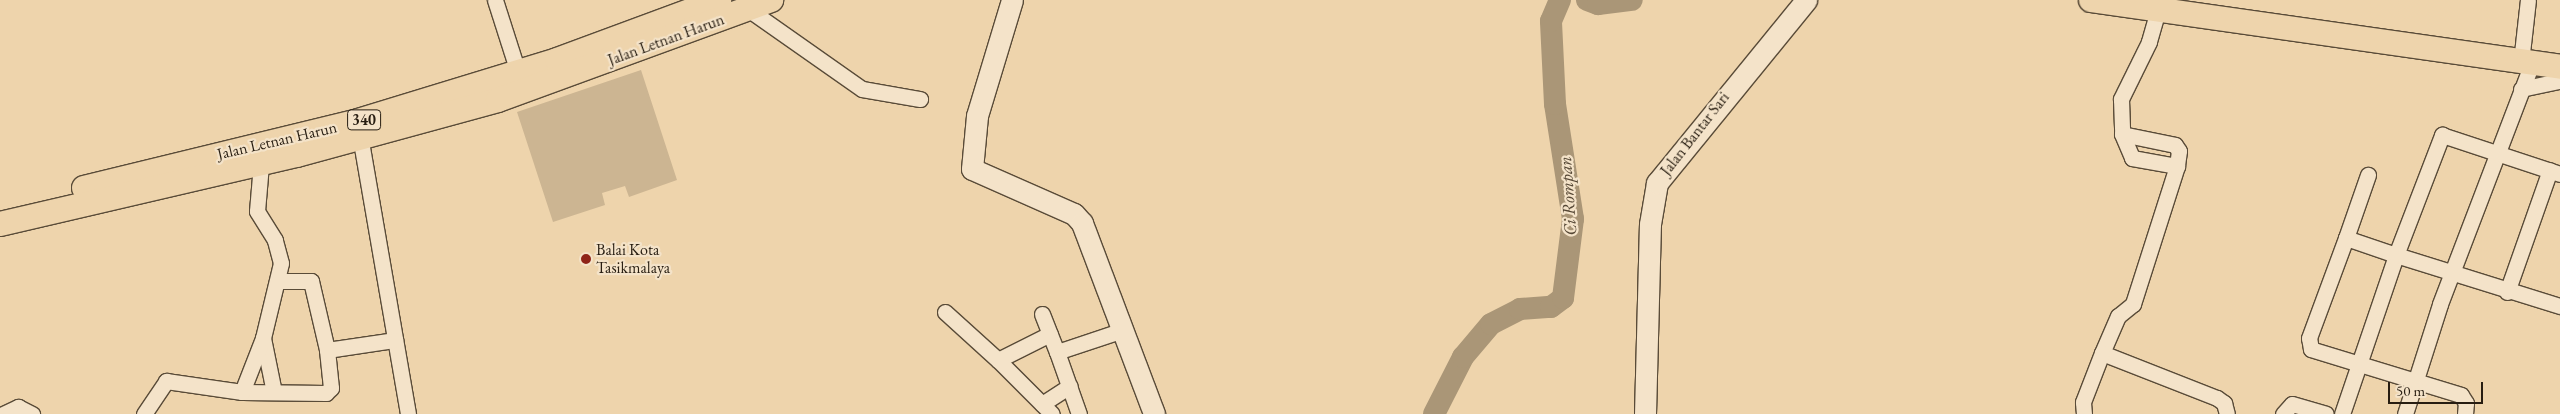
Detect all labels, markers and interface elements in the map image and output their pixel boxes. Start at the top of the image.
street label: Jalan Letnan Harun [605,10,727,70]
street label: Jalan Bantar Sari [1656,88,1734,180]
road number: 340 [346,108,382,132]
street label: Jalan Letnan Harun [215,118,339,164]
water label: Ci Rompan [1554,156,1582,236]
place label: Balai Kota Tasikmalaya [596,240,670,278]
marker: Balai Kota Tasikmalaya [580,253,592,265]
scale bar [2390,372,2485,404]
text: 50 m [2396,381,2425,400]

